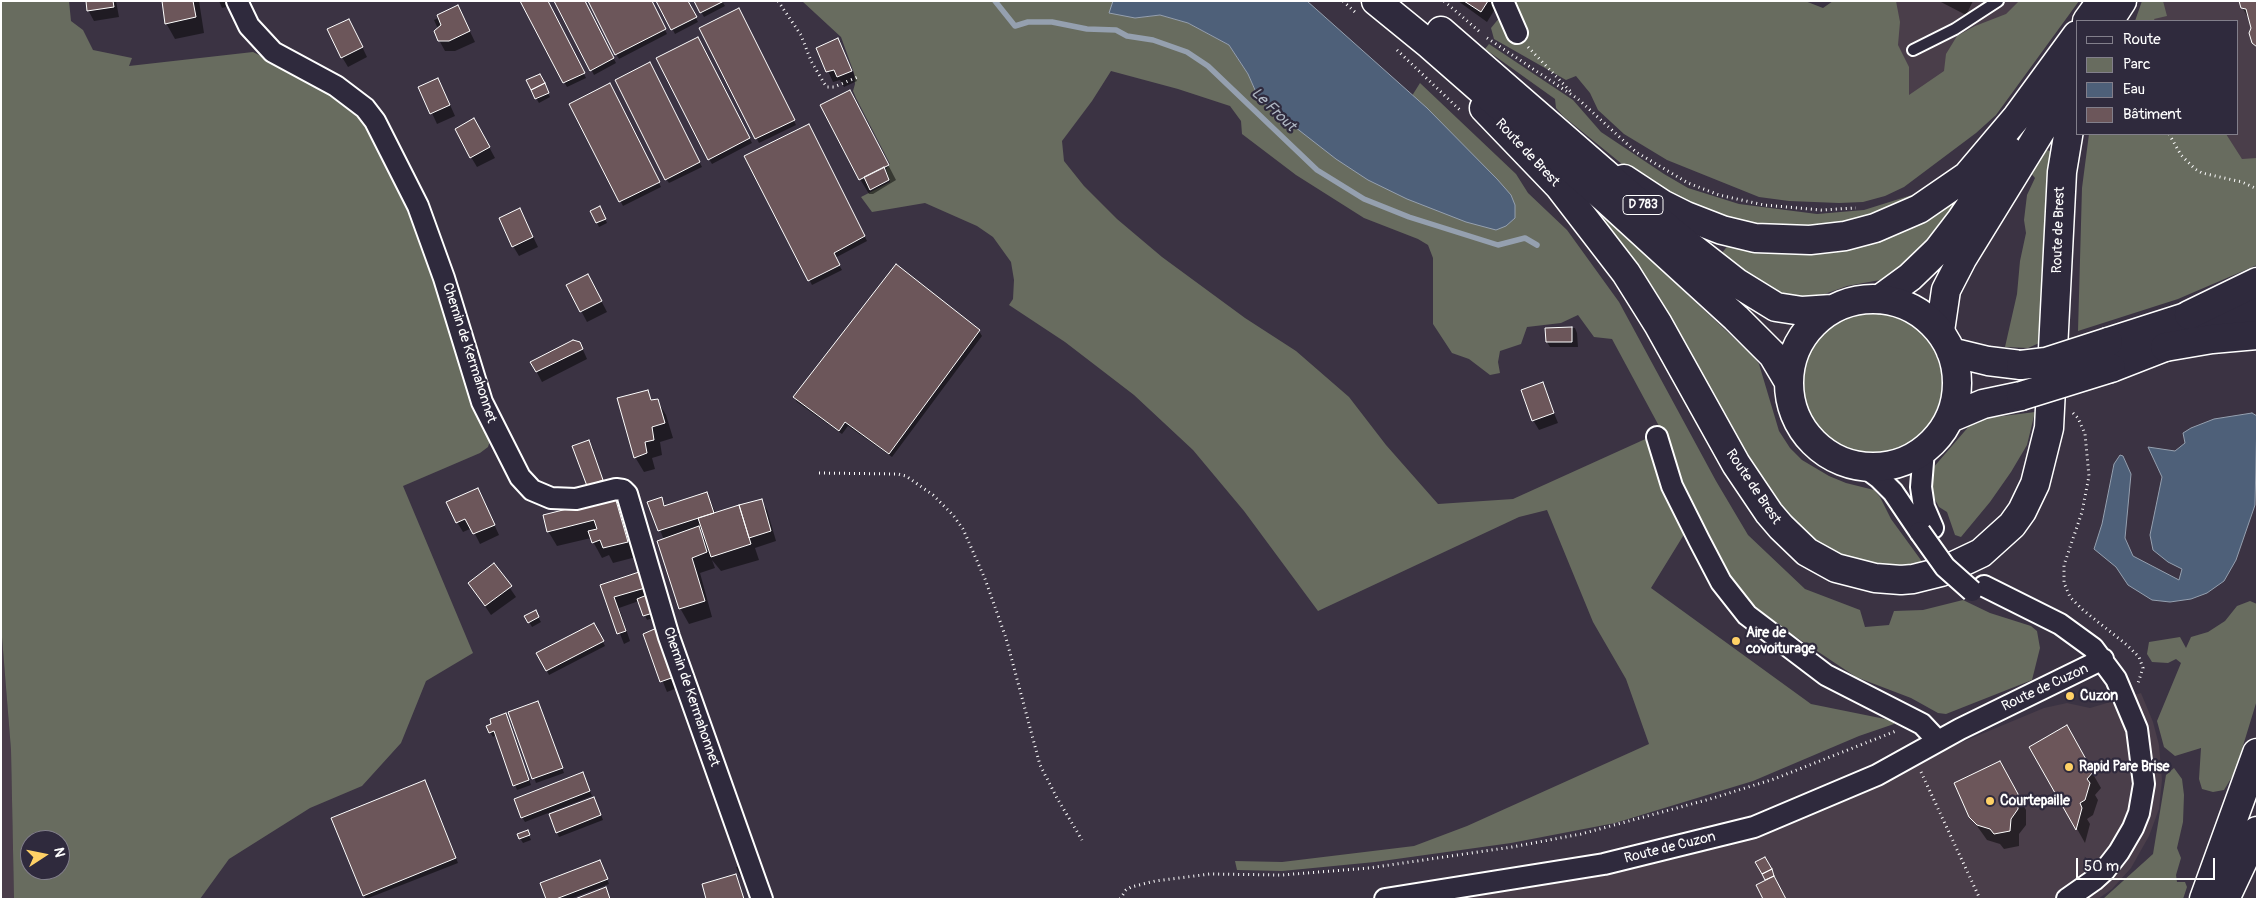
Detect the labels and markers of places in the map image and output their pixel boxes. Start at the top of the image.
place label: Aire de covoiturage [1746,625,1815,658]
marker: Aire de covoiturage [1730,635,1742,647]
place label: Cuzon [2080,688,2118,704]
marker: Cuzon [2064,690,2076,702]
place label: Rapid Pare Brise [2079,759,2170,775]
marker: Rapid Pare Brise [2063,761,2075,773]
place label: Courtepaille [2000,793,2070,809]
marker: Courtepaille [1984,795,1996,807]

